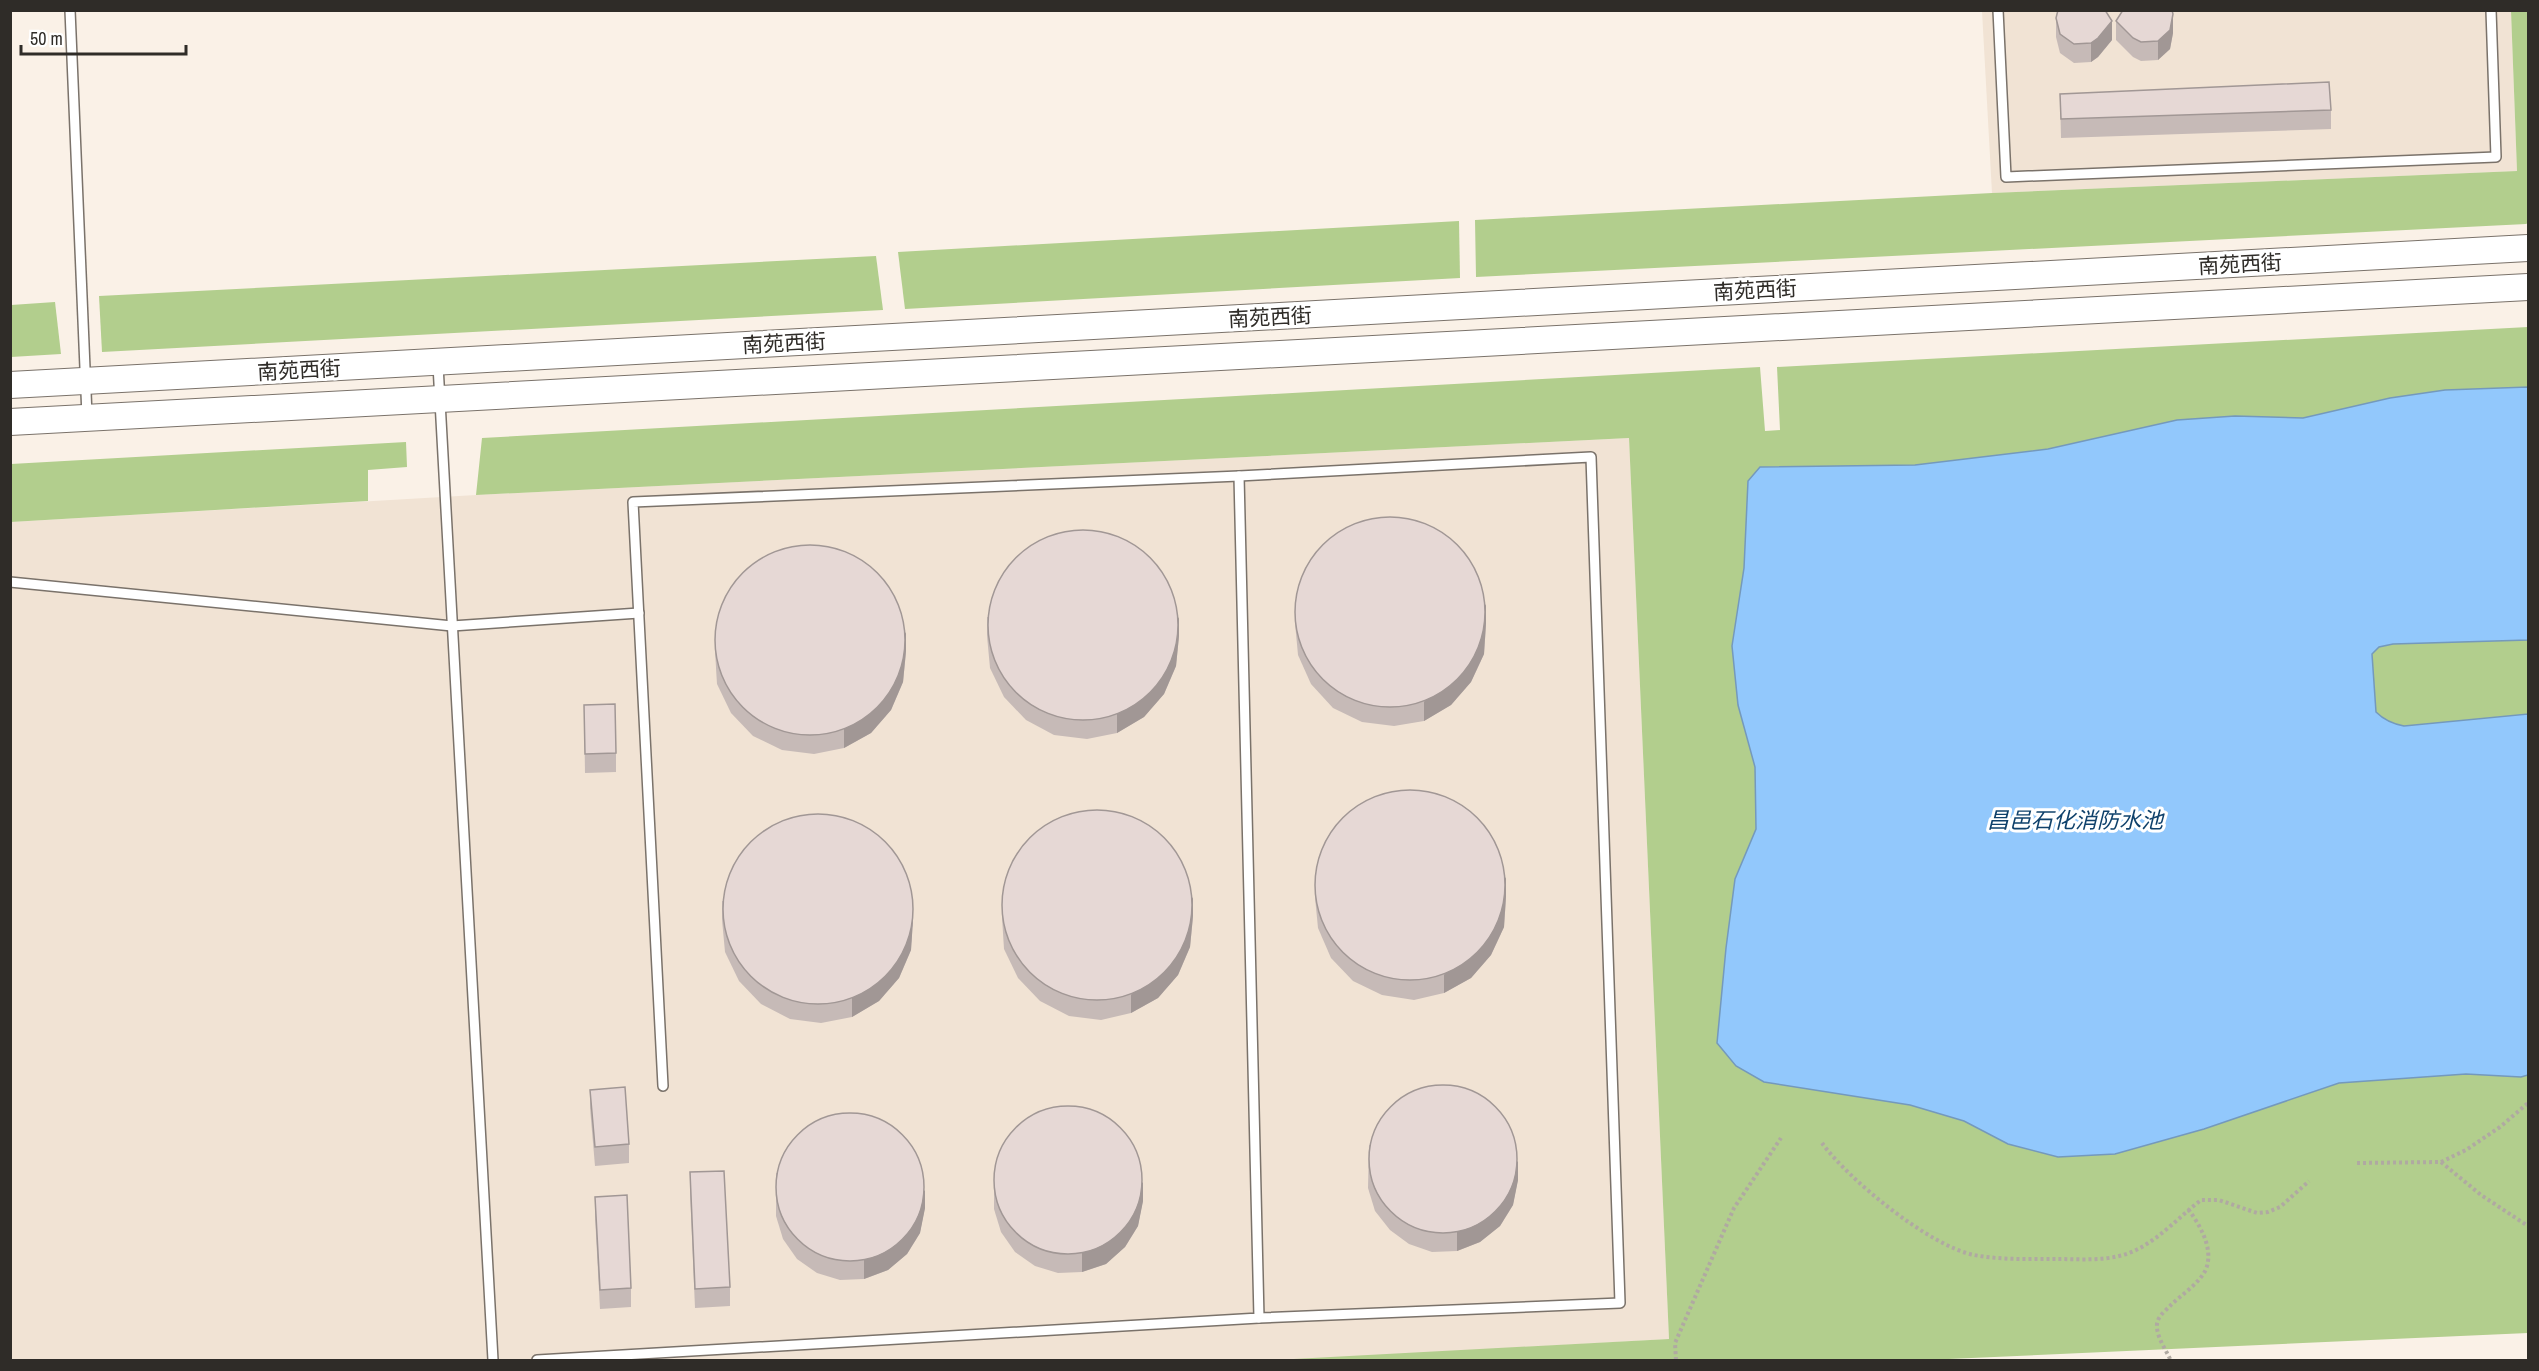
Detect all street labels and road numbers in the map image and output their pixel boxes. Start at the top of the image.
street label: 南苑西街 [2197,247,2283,281]
street label: 南苑西街 [1712,273,1798,307]
street label: 南苑西街 [1227,300,1313,334]
street label: 南苑西街 [741,326,827,360]
street label: 南苑西街 [256,353,342,387]

